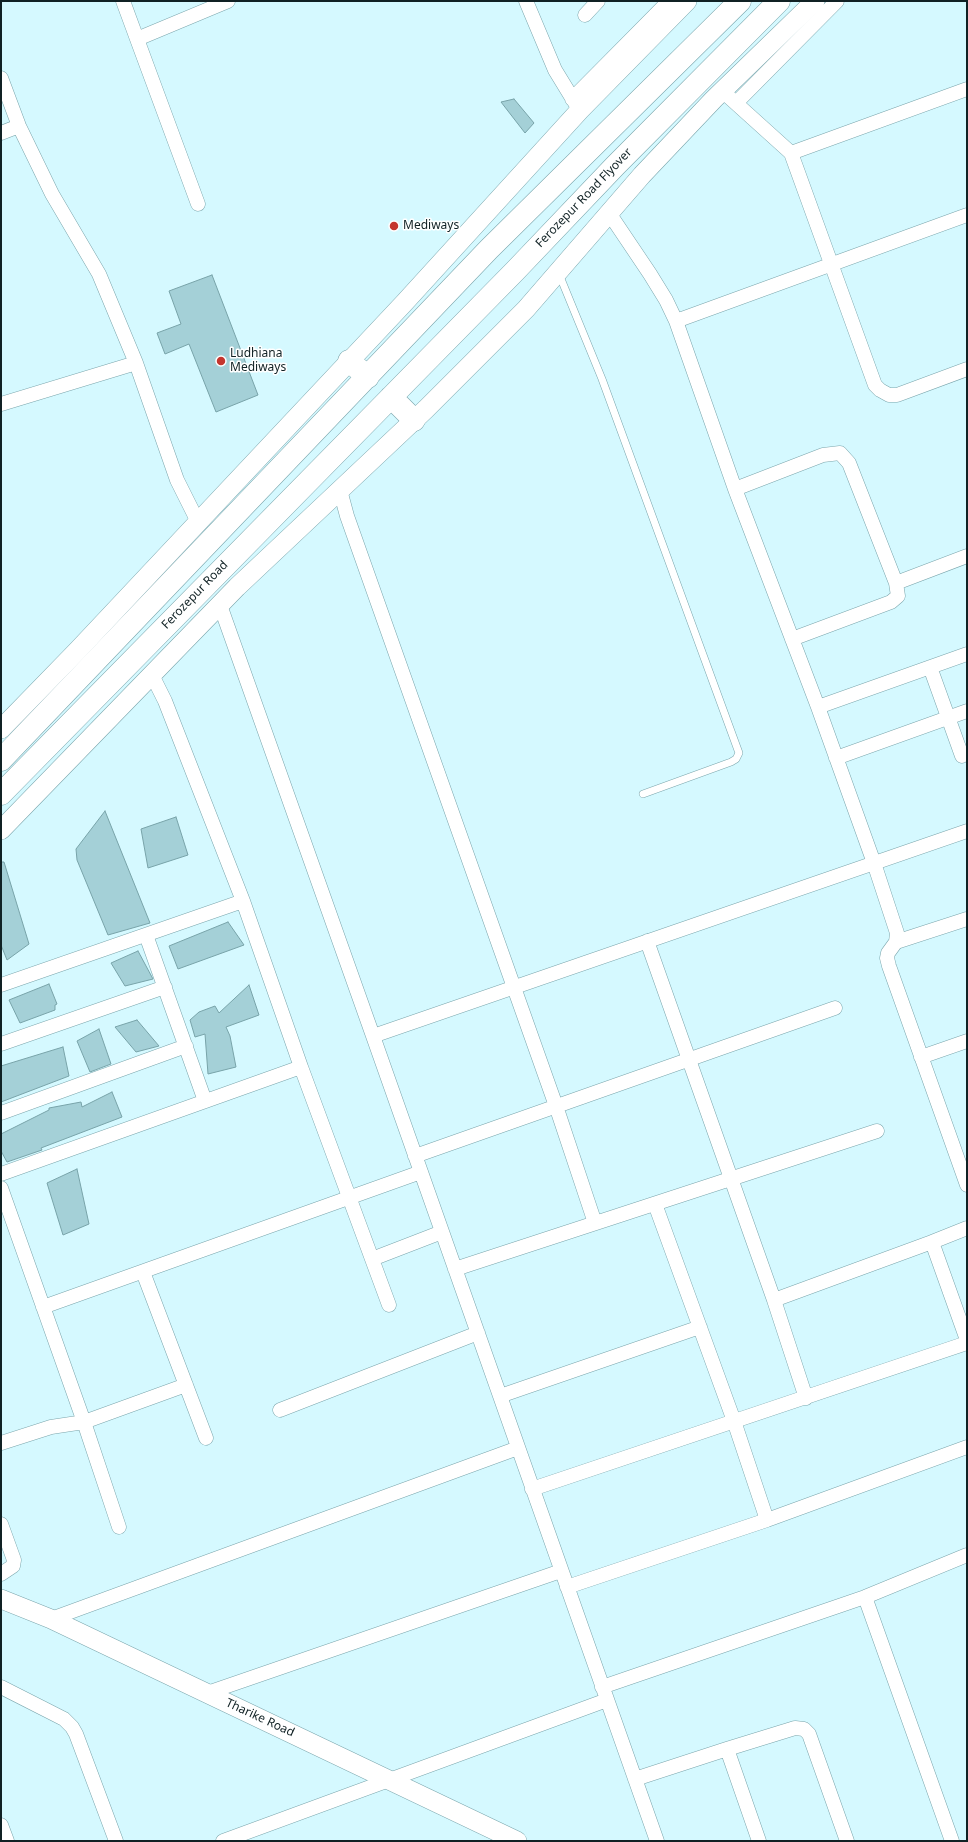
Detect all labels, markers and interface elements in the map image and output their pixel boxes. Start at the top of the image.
street label: Ferozepur Road Flyover [533,145,635,251]
place label: Mediways [403,219,459,233]
marker: Mediways [388,220,400,232]
place label: Ludhiana Mediways [230,347,286,375]
marker: Ludhiana Mediways [215,355,227,367]
street label: Ferozepur Road [159,558,231,632]
street label: Tharike Road [223,1696,297,1740]

